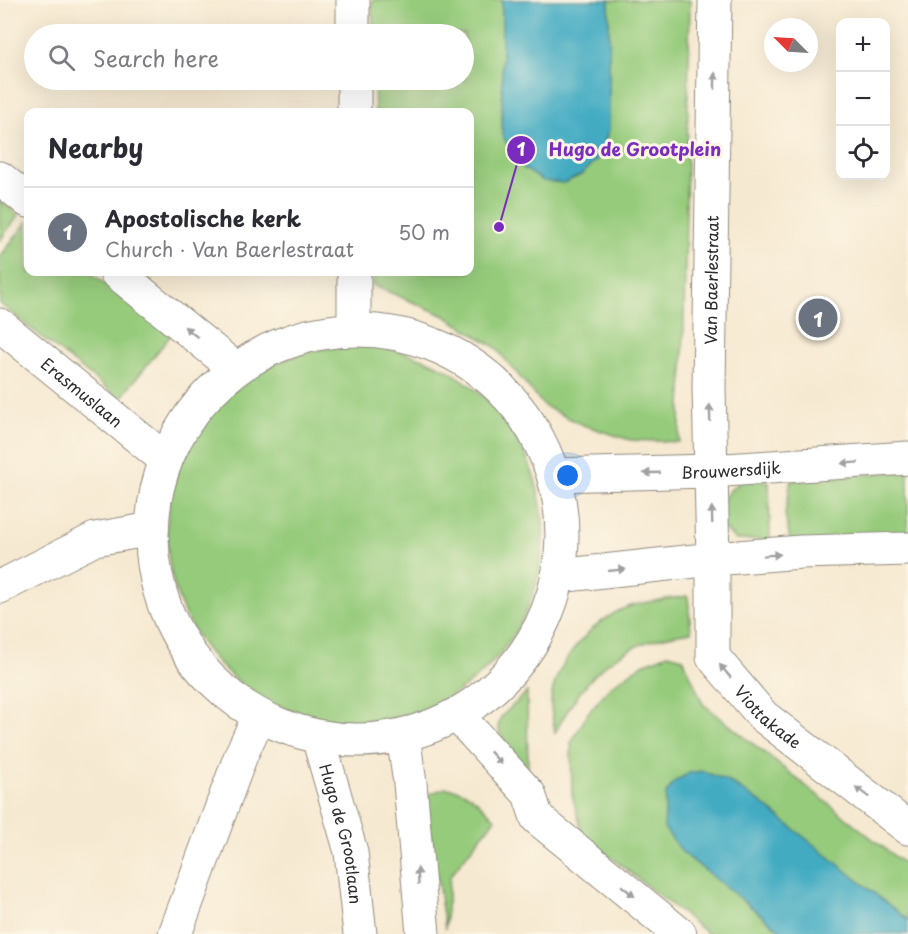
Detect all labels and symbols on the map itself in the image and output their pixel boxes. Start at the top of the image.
north arrow [764,18,818,72]
one-way arrow [710,72,720,91]
callout: Hugo de Grootplein [506,132,734,168]
text: 1 [517,135,526,162]
text: Hugo de Grootplein [549,135,721,162]
street label: Van Baerlestraat [698,215,724,345]
pin: 1 [798,296,838,340]
one-way arrow [183,325,199,338]
street label: Erasmuslaan [36,351,128,432]
one-way arrow [705,403,715,422]
street label: Brouwersdijk [681,454,782,484]
one-way arrow [840,458,859,467]
your location [553,461,582,490]
one-way arrow [642,468,661,477]
one-way arrow [707,506,717,525]
one-way arrow [762,551,781,560]
one-way arrow [607,565,626,575]
one-way arrow [719,663,732,679]
street label: Viottakade [730,680,807,754]
one-way arrow [489,751,503,765]
street label: Hugo de Grootlaan [314,761,369,905]
one-way arrow [854,786,870,798]
one-way arrow [414,866,423,885]
one-way arrow [620,885,636,898]

